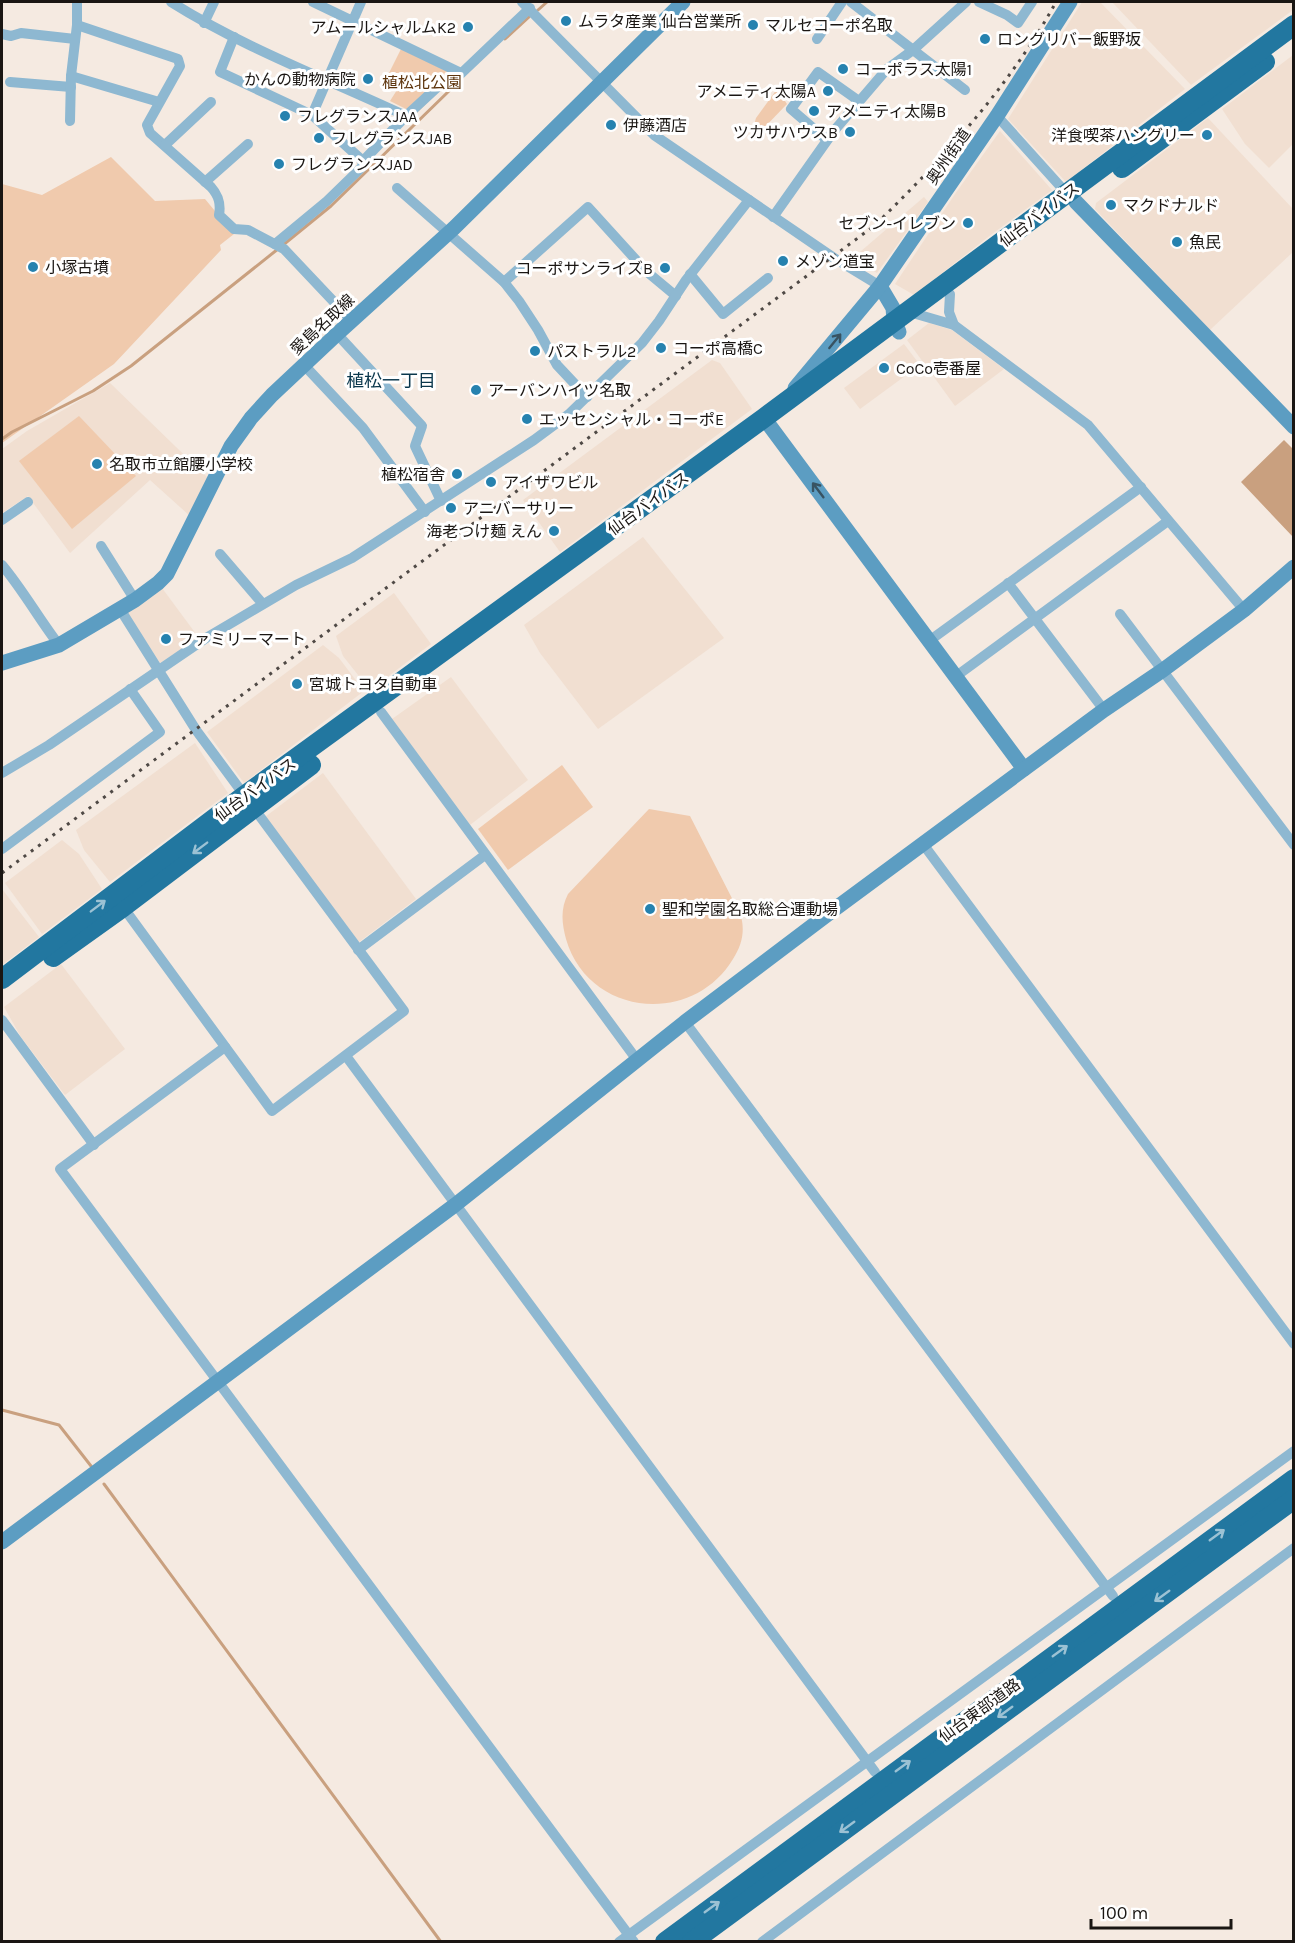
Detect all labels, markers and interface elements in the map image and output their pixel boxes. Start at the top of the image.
place label: ムラタ産業 仙台営業所 [578,12,741,31]
marker: ムラタ産業 仙台営業所 [559,14,573,28]
place label: マルセコーポ名取 [765,16,893,35]
place label: アムールシャルムK2 [310,18,456,37]
marker: マルセコーポ名取 [746,18,760,32]
marker: アムールシャルムK2 [461,20,475,34]
place label: ロングリバー飯野坂 [997,30,1141,49]
marker: ロングリバー飯野坂 [978,32,992,46]
place label: コーポラス太陽1 [855,60,972,79]
marker: コーポラス太陽1 [836,62,850,76]
place label: かんの動物病院 [244,70,356,89]
marker: かんの動物病院 [361,72,375,86]
park label: 植松北公園 [382,73,462,92]
place label: アメニティ太陽A [697,82,816,101]
marker: アメニティ太陽A [821,84,835,98]
place label: アメニティ太陽B [826,102,946,121]
marker: アメニティ太陽B [807,104,821,118]
place label: フレグランスJAA [297,107,418,126]
marker: フレグランスJAA [278,109,292,123]
place label: 伊藤酒店 [623,116,687,135]
marker: 伊藤酒店 [604,118,618,132]
place label: ツカサハウスB [733,123,838,142]
marker: ツカサハウスB [843,125,857,139]
street label: 奥州街道 [922,125,975,188]
place label: 洋食喫茶ハングリー [1051,126,1195,145]
marker: 洋食喫茶ハングリー [1200,128,1214,142]
place label: フレグランスJAB [331,129,452,148]
marker: フレグランスJAB [312,131,326,145]
place label: フレグランスJAD [291,155,413,174]
marker: フレグランスJAD [272,157,286,171]
street label: 仙台バイパス [995,178,1083,251]
place label: マクドナルド [1123,196,1219,215]
marker: マクドナルド [1104,198,1118,212]
place label: セブン-イレブン [838,214,956,233]
marker: セブン-イレブン [961,216,975,230]
place label: 魚民 [1189,233,1221,252]
marker: 魚民 [1170,235,1184,249]
place label: メゾン道宝 [795,252,875,271]
marker: メゾン道宝 [776,254,790,268]
place label: 小塚古墳 [45,258,109,277]
place label: コーポサンライズB [516,259,653,278]
marker: 小塚古墳 [26,260,40,274]
marker: コーポサンライズB [658,261,672,275]
street label: 愛島名取線 [287,290,358,359]
one-way arrow [828,333,841,349]
place label: コーポ高橋C [673,339,763,358]
marker: コーポ高橋C [654,341,668,355]
place label: パストラル2 [547,342,636,361]
marker: パストラル2 [528,344,542,358]
place label: CoCo壱番屋 [896,359,981,378]
marker: CoCo壱番屋 [877,361,891,375]
district label: 植松一丁目 [346,370,436,392]
place label: アーバンハイツ名取 [488,381,631,400]
marker: アーバンハイツ名取 [469,383,483,397]
place label: エッセンシャル・コーポE [539,410,724,429]
marker: エッセンシャル・コーポE [520,412,534,426]
place label: 名取市立館腰小学校 [109,455,253,474]
marker: 名取市立館腰小学校 [90,457,104,471]
place label: 植松宿舎 [381,465,445,484]
marker: 植松宿舎 [450,467,464,481]
street label: 仙台バイパス [604,468,693,539]
place label: アイザワビル [503,473,598,492]
marker: アイザワビル [484,475,498,489]
one-way arrow [811,483,824,499]
place label: アニバーサリー [463,499,574,518]
marker: アニバーサリー [444,501,458,515]
place label: 海老つけ麺 えん [426,522,542,541]
marker: 海老つけ麺 えん [547,524,561,538]
place label: ファミリーマート [178,630,306,649]
marker: ファミリーマート [159,632,173,646]
place label: 宮城トヨタ自動車 [309,675,437,694]
marker: 宮城トヨタ自動車 [290,677,304,691]
street label: 仙台バイパス [211,754,300,825]
one-way arrow [192,842,208,854]
one-way arrow [90,900,106,912]
place label: 聖和学園名取総合運動場 [662,900,838,919]
marker: 聖和学園名取総合運動場 [643,902,657,916]
one-way arrow [1209,1529,1225,1542]
one-way arrow [1154,1590,1170,1602]
one-way arrow [1052,1645,1068,1658]
street label: 仙台東部道路 [935,1675,1024,1746]
one-way arrow [997,1705,1013,1718]
one-way arrow [894,1760,910,1773]
one-way arrow [840,1821,856,1833]
scale bar [1091,1892,1230,1930]
one-way arrow [703,1901,719,1913]
text: 100 m [1100,1902,1148,1924]

